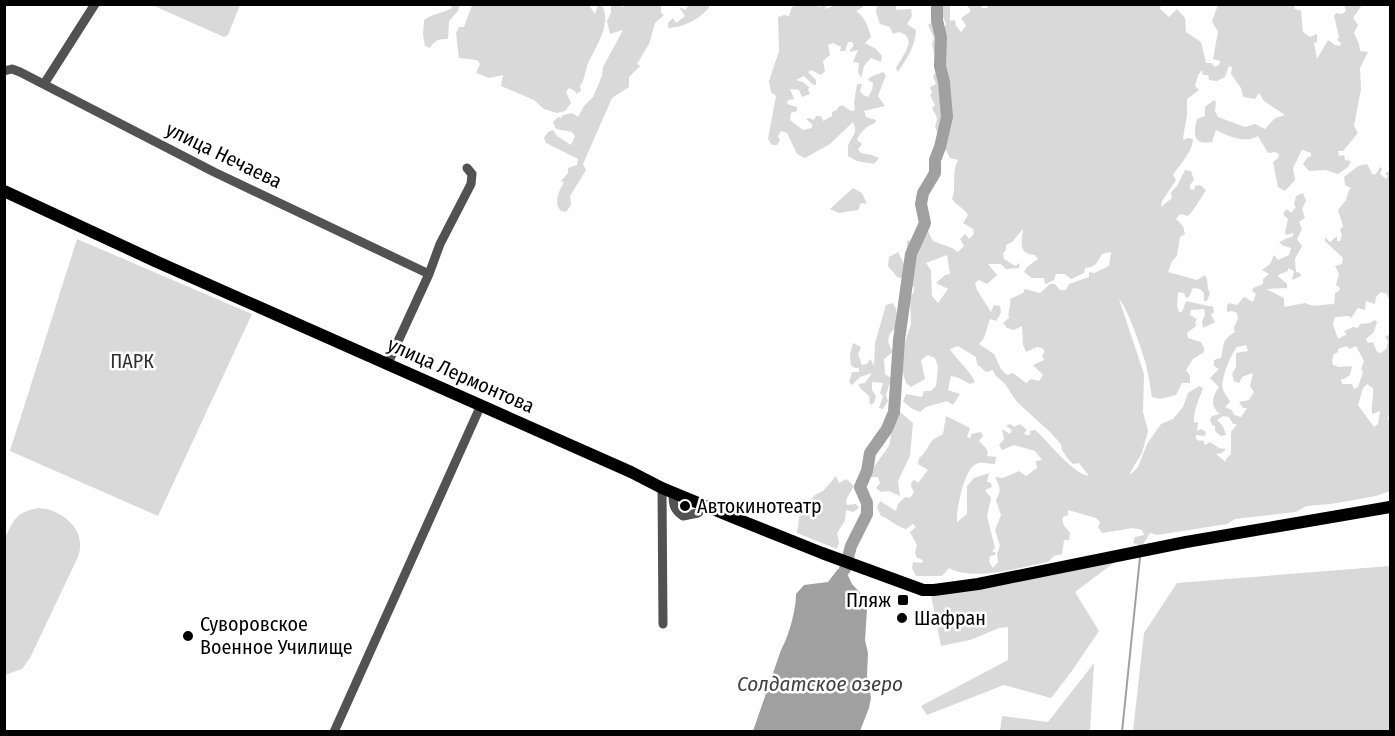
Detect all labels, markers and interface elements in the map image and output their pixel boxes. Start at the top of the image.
street label: улица Нечаева [162,117,286,193]
street label: улица Лермонтова [384,332,538,418]
park label: ПАРК [110,349,154,373]
place label: Автокинотеатр [697,494,822,518]
marker: Автокинотеатр [678,499,692,513]
place label: Пляж [846,588,891,612]
marker: Пляж [896,593,910,607]
place label: Шафран [914,606,986,630]
marker: Шафран [895,611,909,625]
place label: Суворовское Военное Училище [200,612,353,659]
marker: Суворовское Военное Училище [181,629,195,643]
water label: Солдатское озеро [737,671,903,697]

